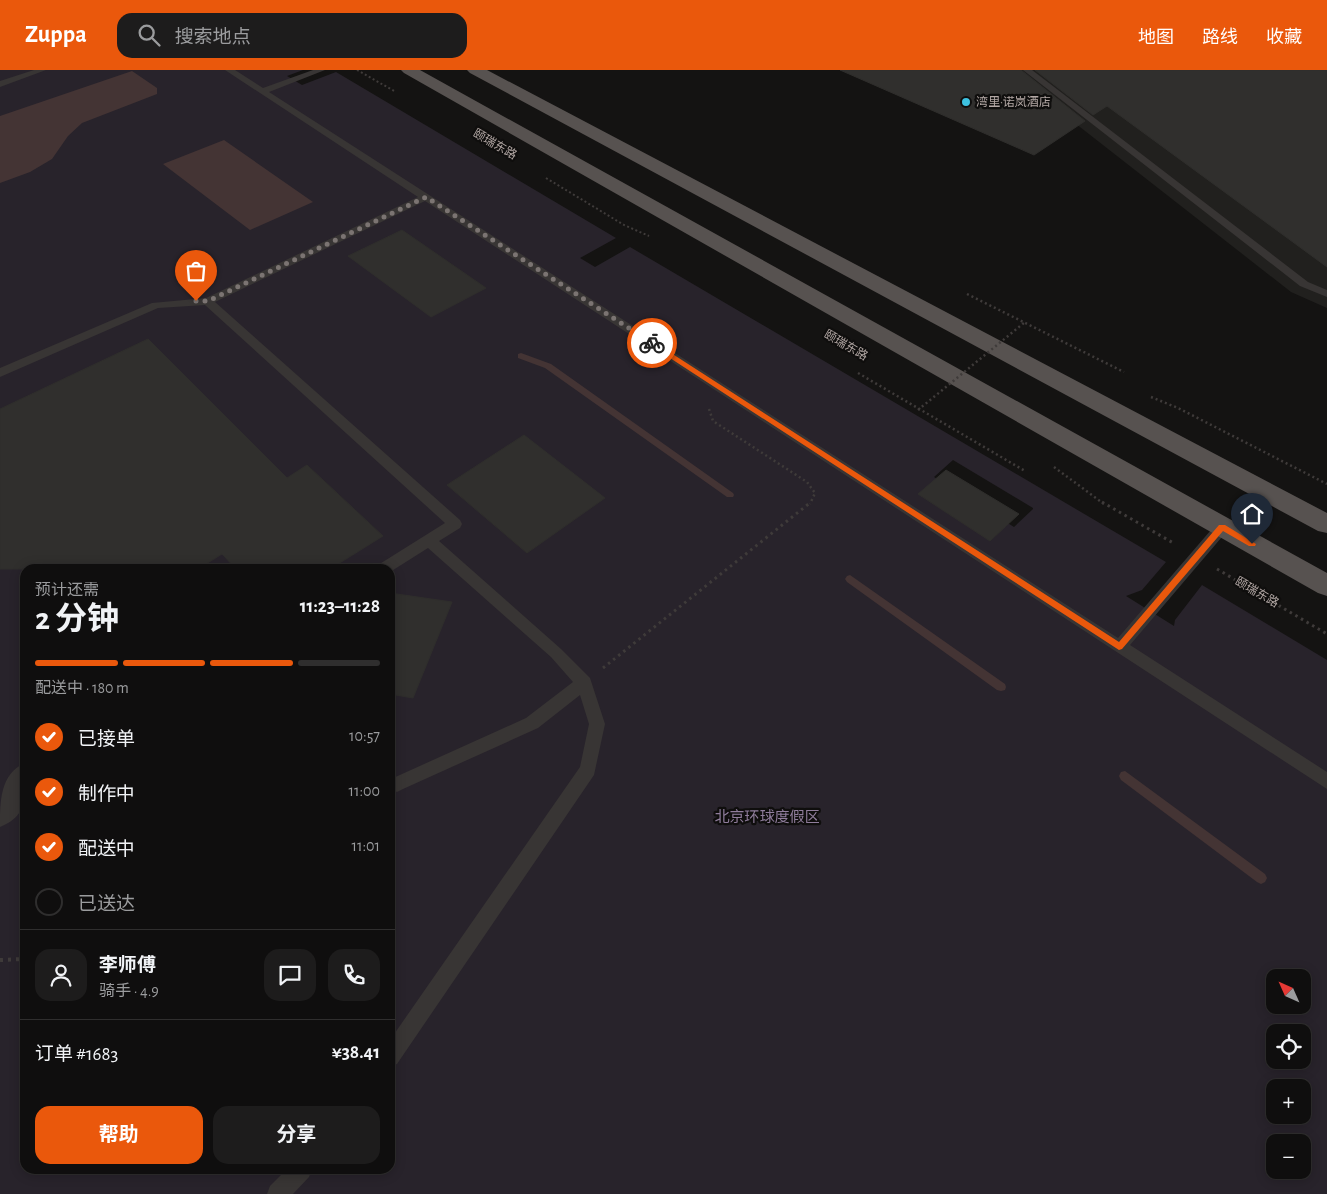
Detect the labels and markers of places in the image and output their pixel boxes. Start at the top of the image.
place label: 湾里·诺岚酒店 [976,95,1051,108]
marker: 湾里·诺岚酒店 [960,96,972,108]
pin [175,250,217,301]
pin [1231,493,1273,544]

